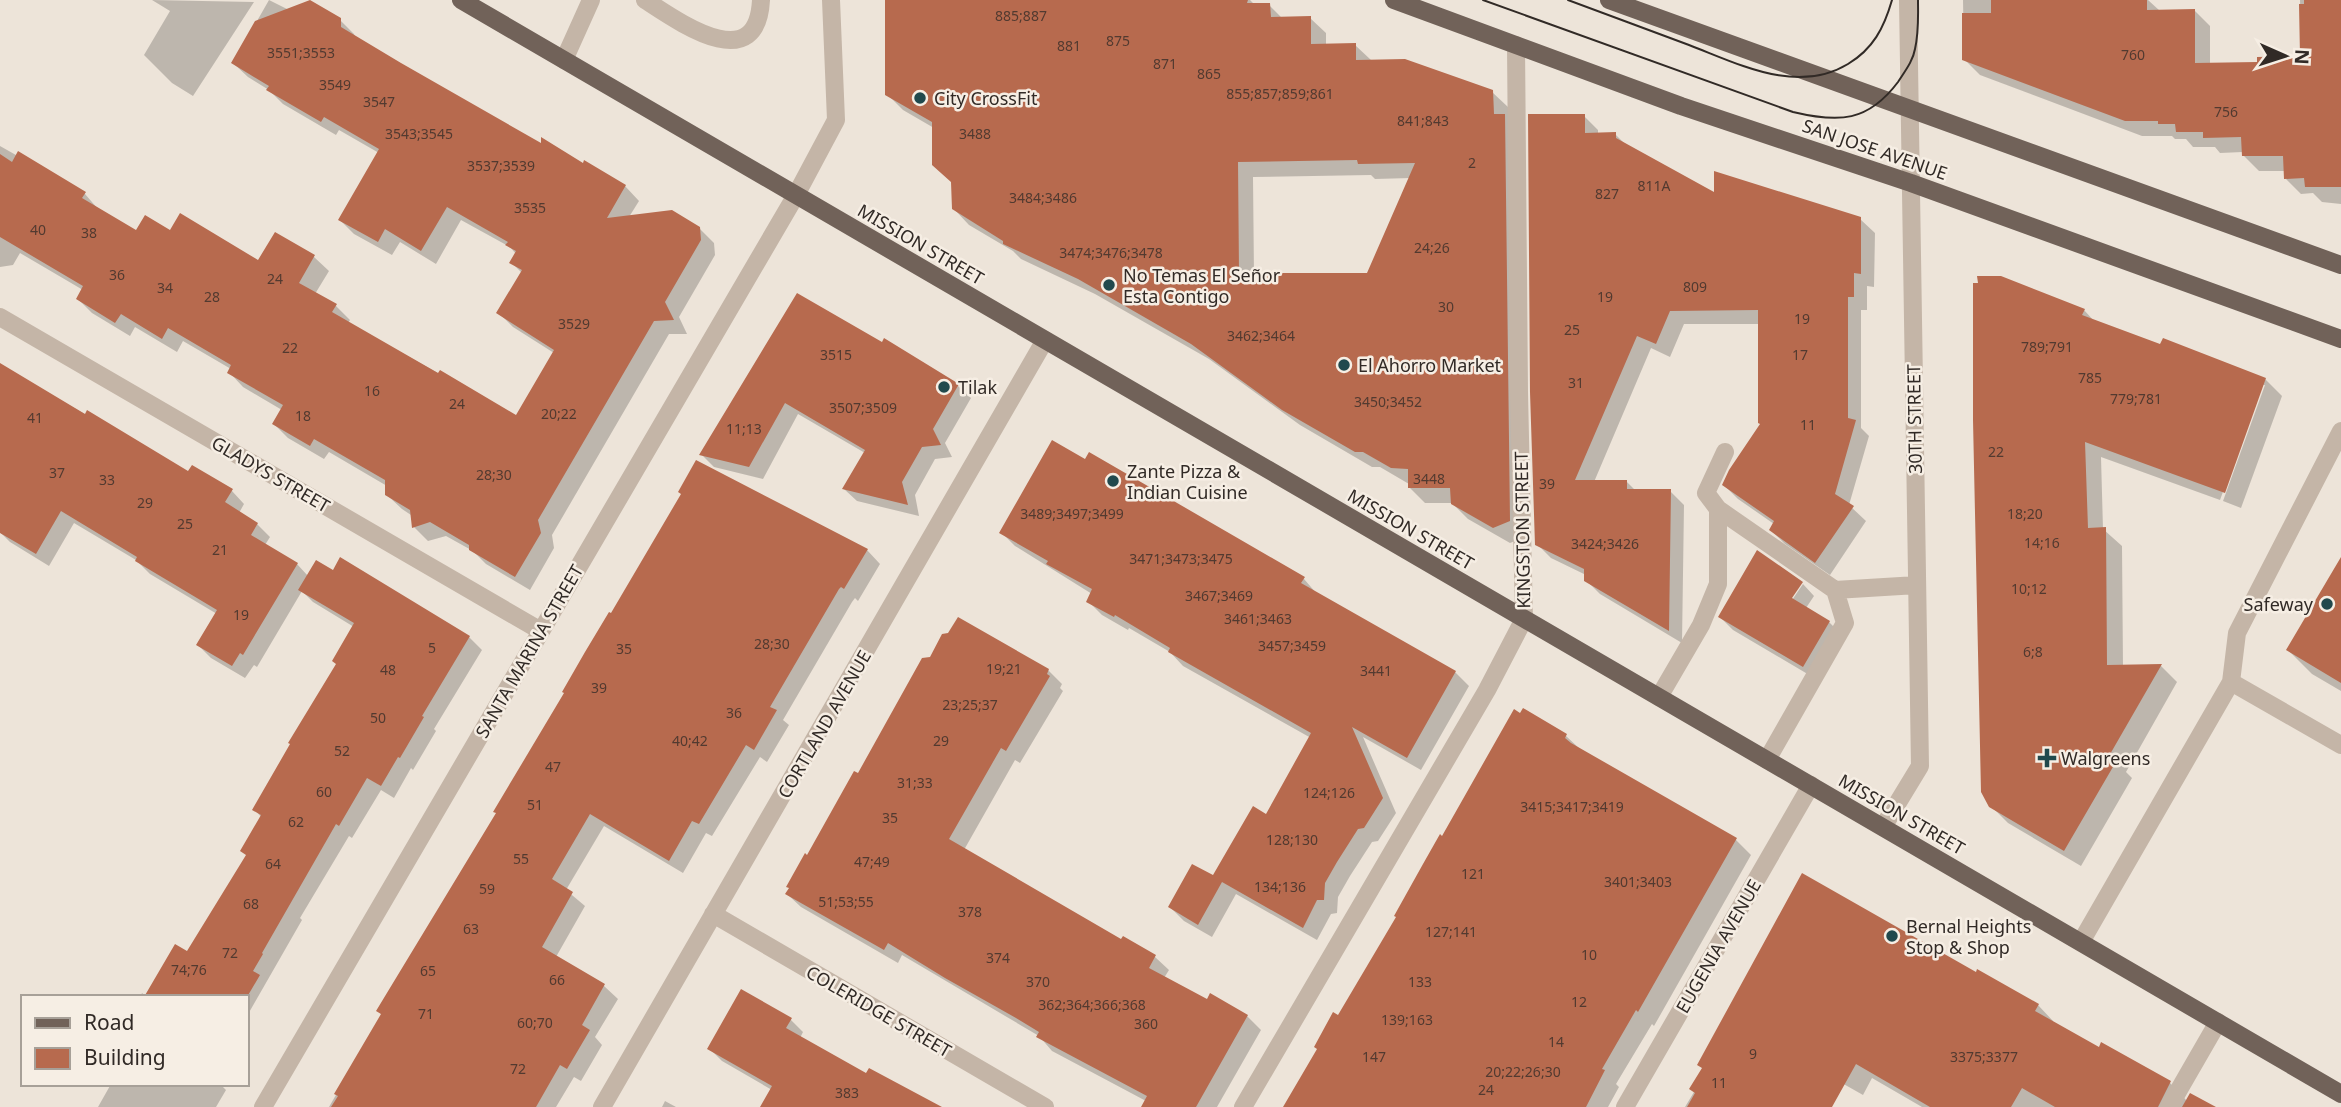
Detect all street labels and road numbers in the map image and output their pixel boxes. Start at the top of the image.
street label: SAN JOSE AVENUE [1799,113,1951,185]
street label: MISSION STREET [854,198,988,290]
street label: 30TH STREET [1901,364,1927,474]
street label: GLADYS STREET [207,430,335,518]
street label: KINGSTON STREET [1509,451,1535,609]
street label: MISSION STREET [1344,483,1478,575]
street label: SANTA MARINA STREET [470,560,588,742]
street label: CORTLAND AVENUE [772,646,876,802]
street label: MISSION STREET [1835,768,1969,860]
street label: EUGENIA AVENUE [1670,875,1766,1017]
street label: COLERIDGE STREET [802,960,956,1062]

